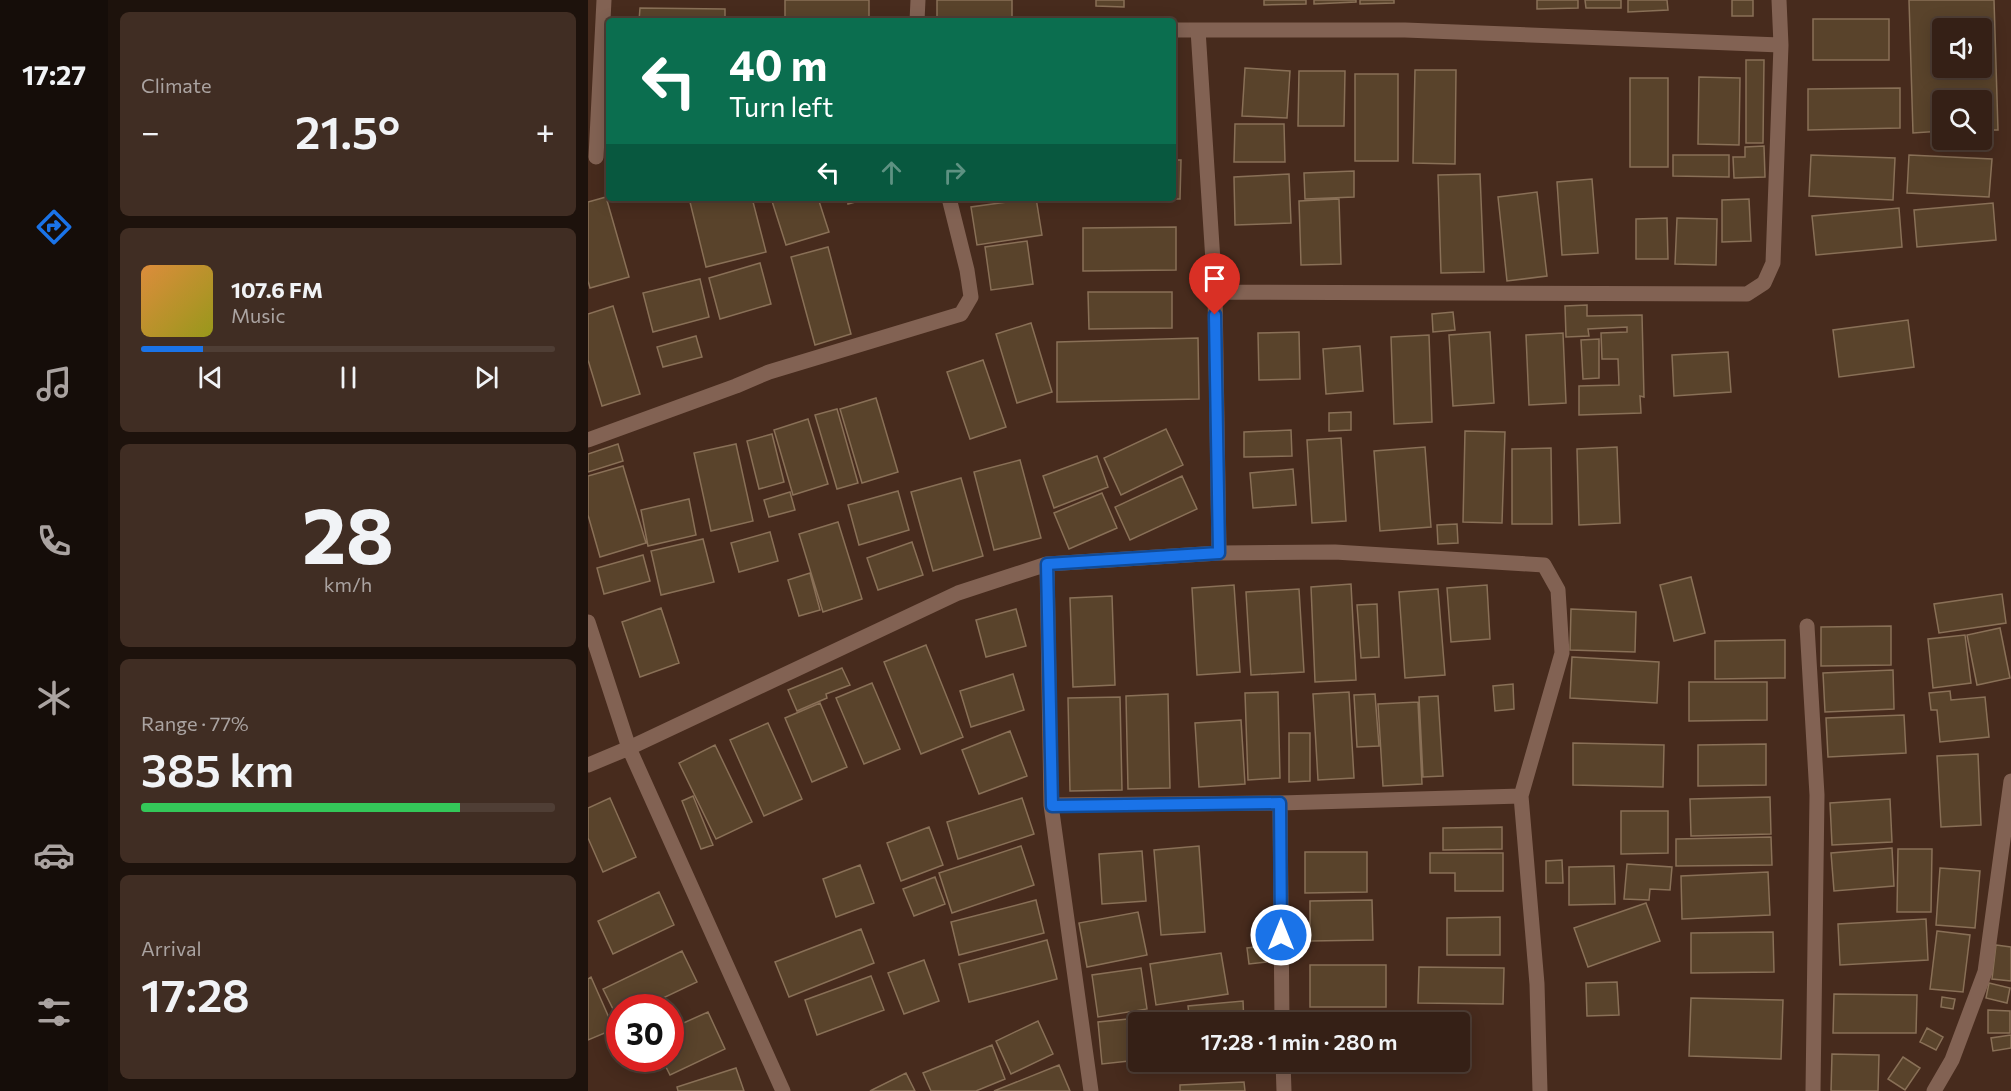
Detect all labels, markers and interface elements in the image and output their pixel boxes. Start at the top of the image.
map controls [1932,18,1992,150]
button: sound [1932,18,1992,78]
text: 40 m [729,38,827,90]
icon: left [630,42,708,120]
text: 17:27 [22,58,86,91]
text: Climate [141,73,211,97]
text: Turn left [729,90,833,123]
button: search [1932,90,1992,150]
text: 21.5° [295,103,400,158]
text: − [141,110,160,151]
text: + [536,110,555,151]
icon: left [812,156,845,189]
icon: ahead [875,156,908,189]
icon: right [938,156,971,189]
icon: directions [33,206,75,248]
pin [1189,253,1240,315]
icon: arrive [1198,262,1231,295]
text: 107.6 FM [231,276,323,303]
text: Music [231,303,285,327]
icon: previous [194,361,227,394]
icon: pause [332,361,365,394]
icon: next [470,361,503,394]
icon: music [33,363,75,405]
text: 28 [302,485,394,580]
icon: phone [33,520,75,562]
text: km/h [324,572,372,596]
icon: climate [33,677,75,719]
text: Range · 77% [141,711,249,735]
text: 385 km [141,741,294,796]
icon: car [33,834,75,876]
position arrow [1249,903,1313,967]
text: Arrival [141,936,202,960]
text: 17:28 [141,966,250,1021]
icon: filters [33,991,75,1033]
speed limit sign: 30 [606,994,684,1072]
text: 17:28 · 1 min · 280 m [1201,1028,1397,1055]

